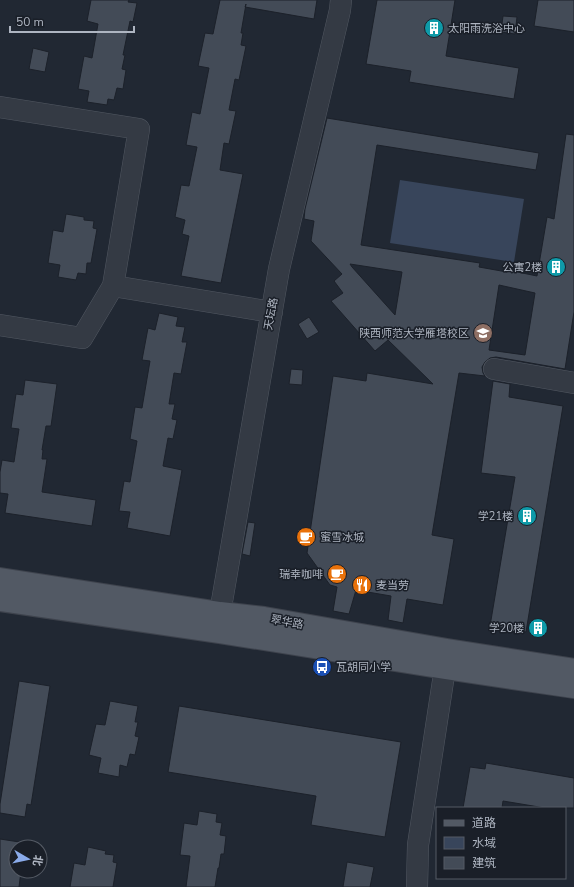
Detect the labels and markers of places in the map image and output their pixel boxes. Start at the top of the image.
building icon: 太阳雨洗浴中心 [423,17,445,39]
place label: 太阳雨洗浴中心 [448,21,525,36]
building icon: 公寓2楼 [545,256,567,278]
place label: 公寓2楼 [502,260,542,275]
school or university icon: 陕西师范大学雁塔校区 [472,322,494,344]
place label: 陕西师范大学雁塔校区 [359,326,469,341]
building icon: 学21楼 [516,505,538,527]
place label: 学21楼 [478,509,513,524]
cafe icon: 蜜雪冰城 [295,526,317,548]
place label: 蜜雪冰城 [320,530,364,545]
cafe icon: 瑞幸咖啡 [326,563,348,585]
place label: 瑞幸咖啡 [279,567,323,582]
restaurant icon: 麦当劳 [351,574,373,596]
place label: 麦当劳 [376,578,409,593]
building icon: 学20楼 [527,617,549,639]
place label: 学20楼 [489,621,524,636]
bus stop icon: 瓦胡同小学 [311,656,333,678]
place label: 瓦胡同小学 [336,660,391,675]

